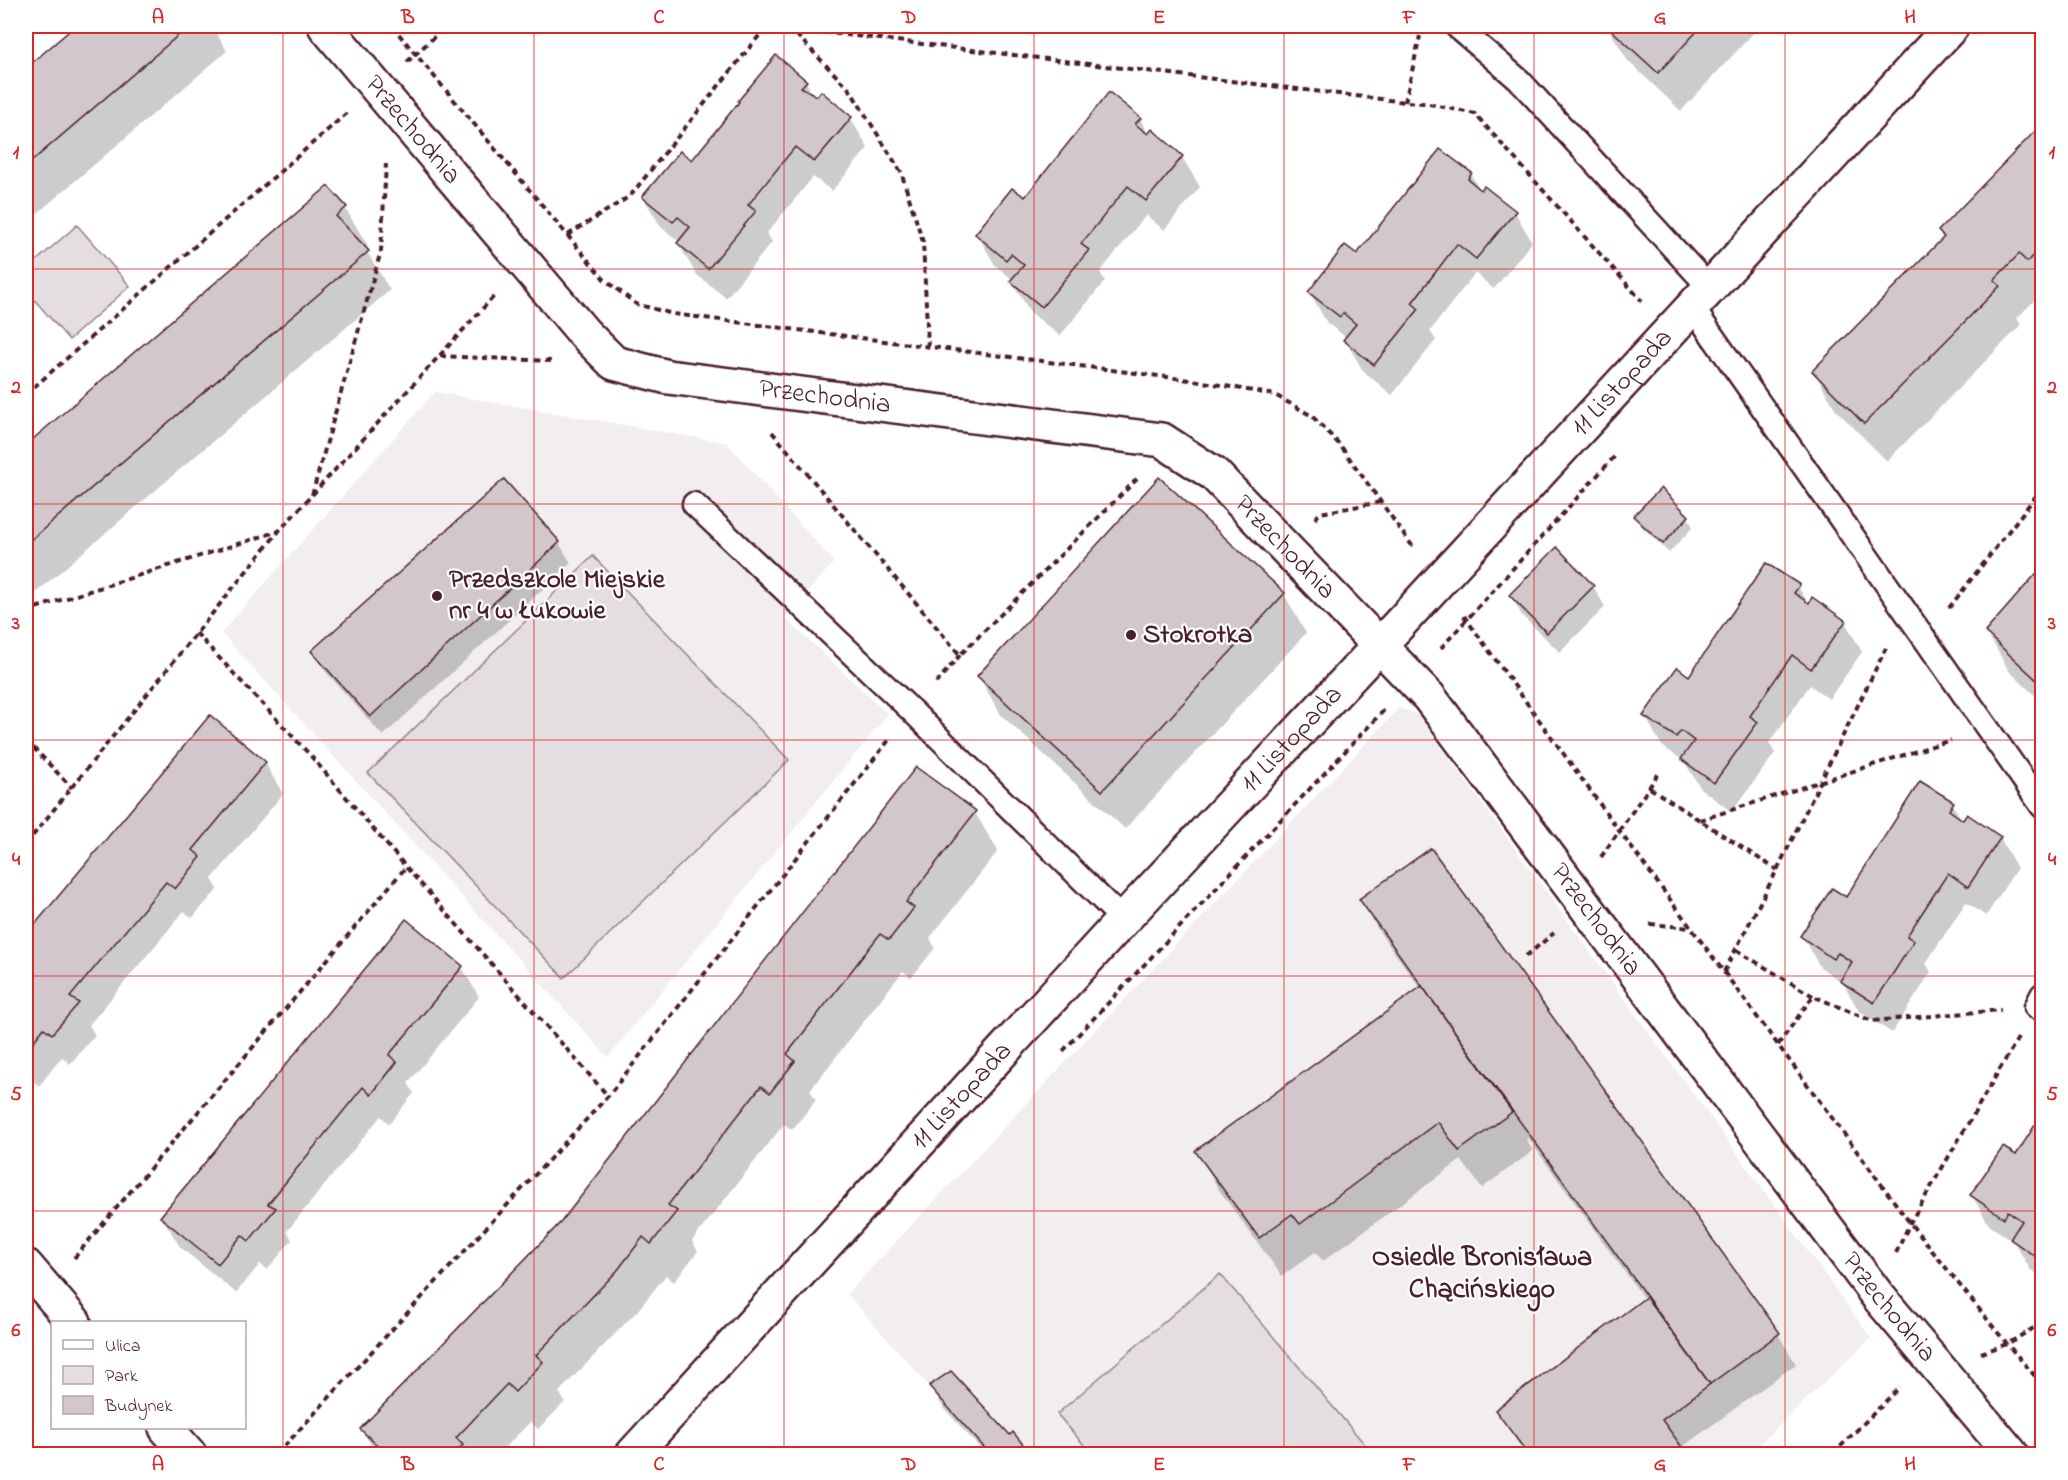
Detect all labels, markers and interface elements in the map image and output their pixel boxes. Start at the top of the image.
text: A [152,4,164,33]
text: B [400,4,415,33]
text: C [654,4,665,33]
text: D [901,4,916,33]
text: E [1153,4,1165,33]
text: F [1402,4,1416,33]
text: G [1654,4,1667,33]
text: H [1904,4,1916,33]
street label: Przechodnia [355,67,470,193]
text: 1 [13,139,20,168]
text: 1 [2049,139,2056,168]
street label: 11 Listopada [1562,320,1682,446]
street label: Przechodnia [757,369,893,425]
text: 2 [10,374,21,403]
text: 2 [2046,374,2057,403]
street label: Przechodnia [1225,486,1345,609]
place label: Przedszkole Miejskie nr 4 w Łukowie [449,561,666,631]
marker: Przedszkole Miejskie nr 4 w Łukowie [430,589,444,603]
text: 3 [11,610,20,639]
text: 3 [2047,610,2056,639]
place label: Stokrotka [1143,616,1252,655]
marker: Stokrotka [1124,628,1138,642]
street label: 11 Listopada [1232,677,1352,802]
text: 4 [12,846,21,875]
text: 4 [2048,846,2057,875]
street label: Przechodnia [1540,855,1651,984]
street label: 11 Listopada [902,1033,1022,1159]
text: 5 [10,1081,22,1110]
text: 5 [2046,1081,2058,1110]
district label: Osiedle Bronisława Chącińskiego [1372,1238,1592,1312]
street label: Przechodnia [1832,1244,1946,1371]
text: 6 [12,1317,21,1346]
text: 6 [2048,1317,2057,1346]
legend [51,1321,246,1429]
text: Ulica [105,1334,140,1360]
text: Park [105,1364,138,1390]
text: Budynek [104,1394,172,1420]
text: A [152,1451,164,1480]
text: B [400,1451,415,1480]
text: C [654,1451,665,1480]
text: D [901,1451,916,1480]
text: E [1153,1451,1165,1480]
text: F [1402,1451,1416,1480]
text: G [1654,1451,1667,1480]
text: H [1904,1451,1916,1480]

